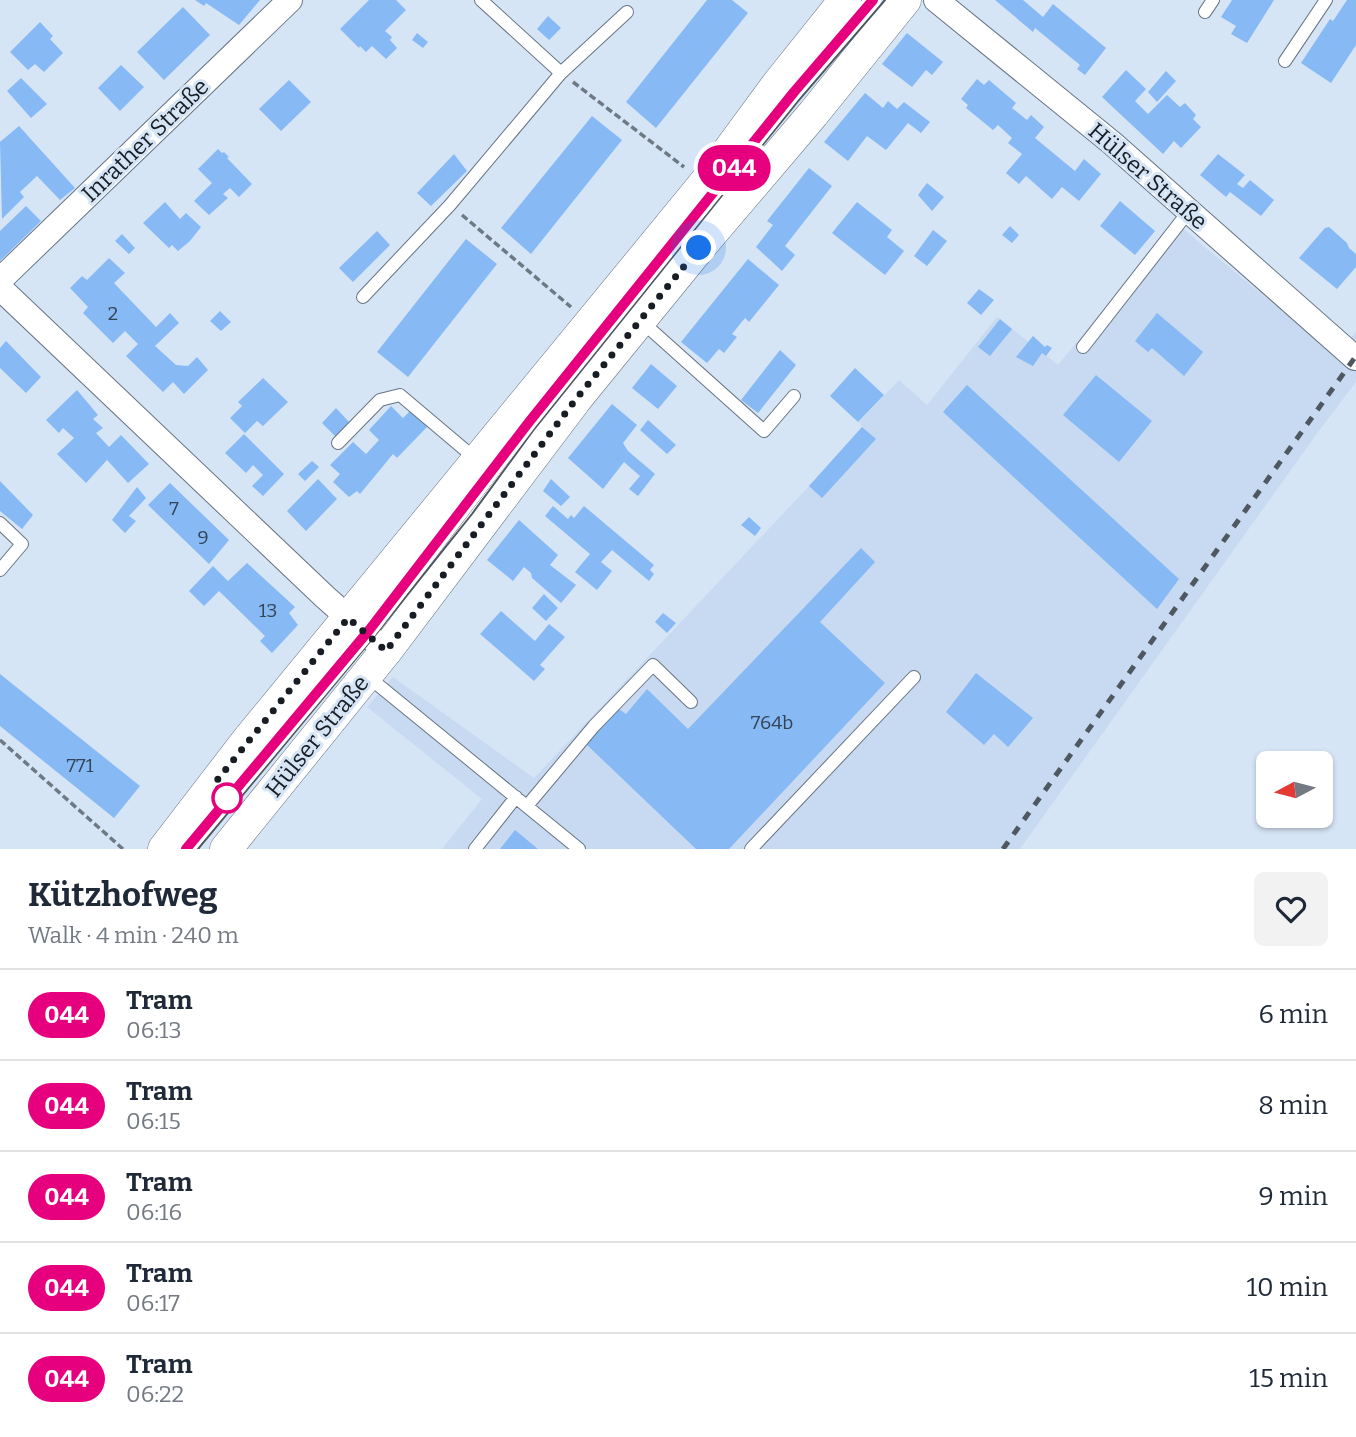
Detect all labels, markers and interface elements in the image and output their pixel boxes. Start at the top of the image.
street label: Inrather Straße [76,72,214,208]
street label: Hülser Straße [1083,117,1213,235]
line badge: 044 [694,145,774,191]
text: 044 [712,154,756,182]
your location [681,230,716,265]
house number: 2 [108,302,118,325]
house number: 7 [169,497,179,520]
house number: 9 [197,526,209,549]
house number: 13 [259,599,277,622]
street label: Hülser Straße [259,669,375,803]
house number: 764b [751,711,793,734]
north arrow [1256,751,1334,828]
map controls [1256,751,1333,828]
house number: 771 [67,754,94,777]
unlabelled marker [212,783,242,813]
button: heart [1254,872,1328,946]
text: Kützhofweg [28,875,218,915]
text: Walk · 4 min · 240 m [28,921,239,949]
text: Tram [126,985,192,1016]
text: 6 min [1259,999,1328,1030]
text: 044 [44,1001,89,1029]
text: 06:13 [126,1016,182,1044]
text: Tram [126,1076,192,1107]
text: 8 min [1258,1090,1328,1121]
text: 044 [44,1092,89,1120]
text: 06:15 [126,1107,181,1135]
text: Tram [126,1167,192,1198]
text: 9 min [1259,1181,1328,1212]
text: 044 [44,1183,89,1211]
text: 06:16 [126,1198,182,1226]
text: Tram [126,1258,192,1289]
text: 10 min [1247,1272,1328,1303]
text: 044 [44,1274,89,1302]
text: 06:17 [126,1289,180,1317]
text: Tram [126,1349,192,1380]
text: 15 min [1249,1363,1328,1394]
text: 044 [44,1365,89,1393]
text: 06:22 [126,1380,184,1408]

